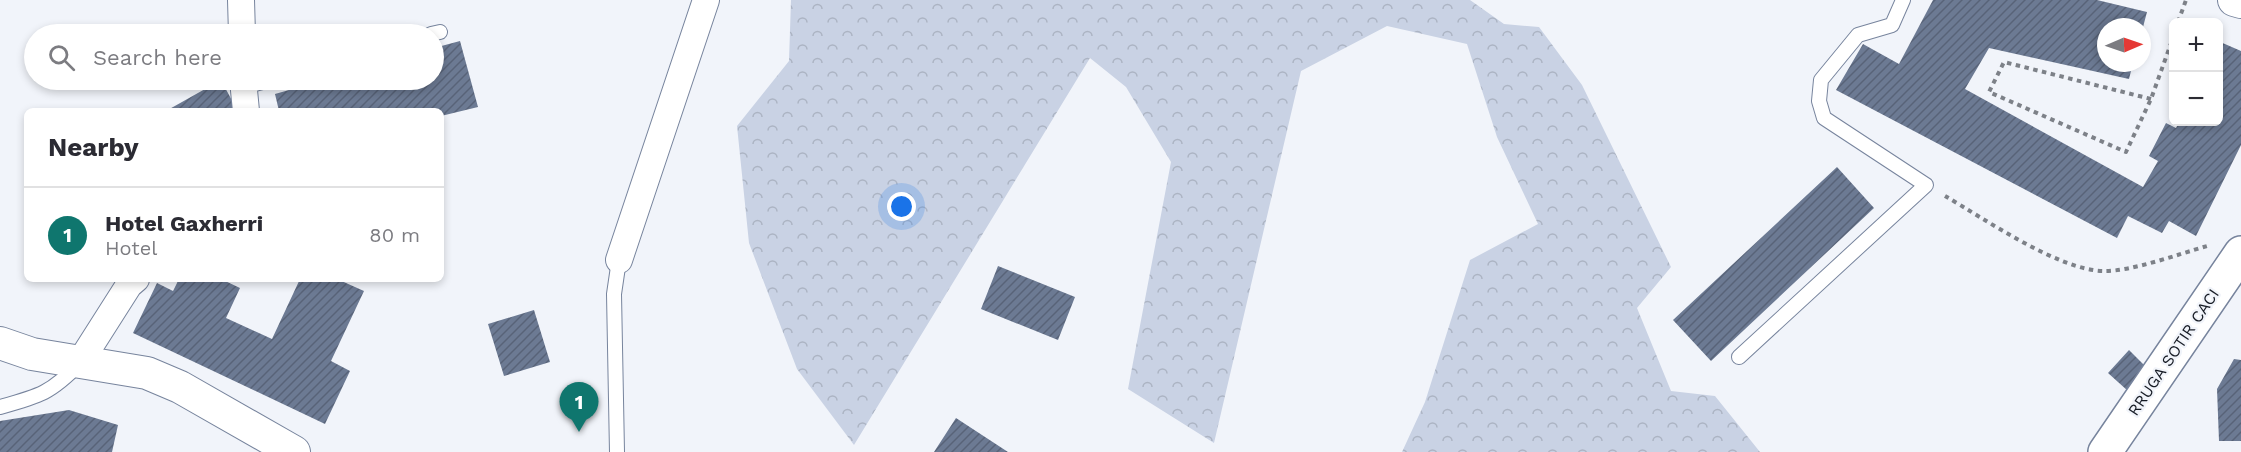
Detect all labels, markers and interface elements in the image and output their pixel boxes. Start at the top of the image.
north arrow [2097,18,2151,72]
map controls [2169,18,2223,126]
button: + [2169,18,2223,72]
search box [24,24,444,90]
icon: search [45,41,78,74]
text: Search here [93,45,222,70]
button: − [2169,72,2223,126]
text: Nearby [48,132,139,162]
your location [887,192,916,221]
text: Hotel Gaxherri [105,211,263,236]
text: 1 [63,223,72,247]
text: 80 m [369,223,420,247]
text: Hotel [105,236,157,260]
street label: RRUGA SOTIR CACI [2124,285,2223,419]
pin: 1 [560,382,598,432]

